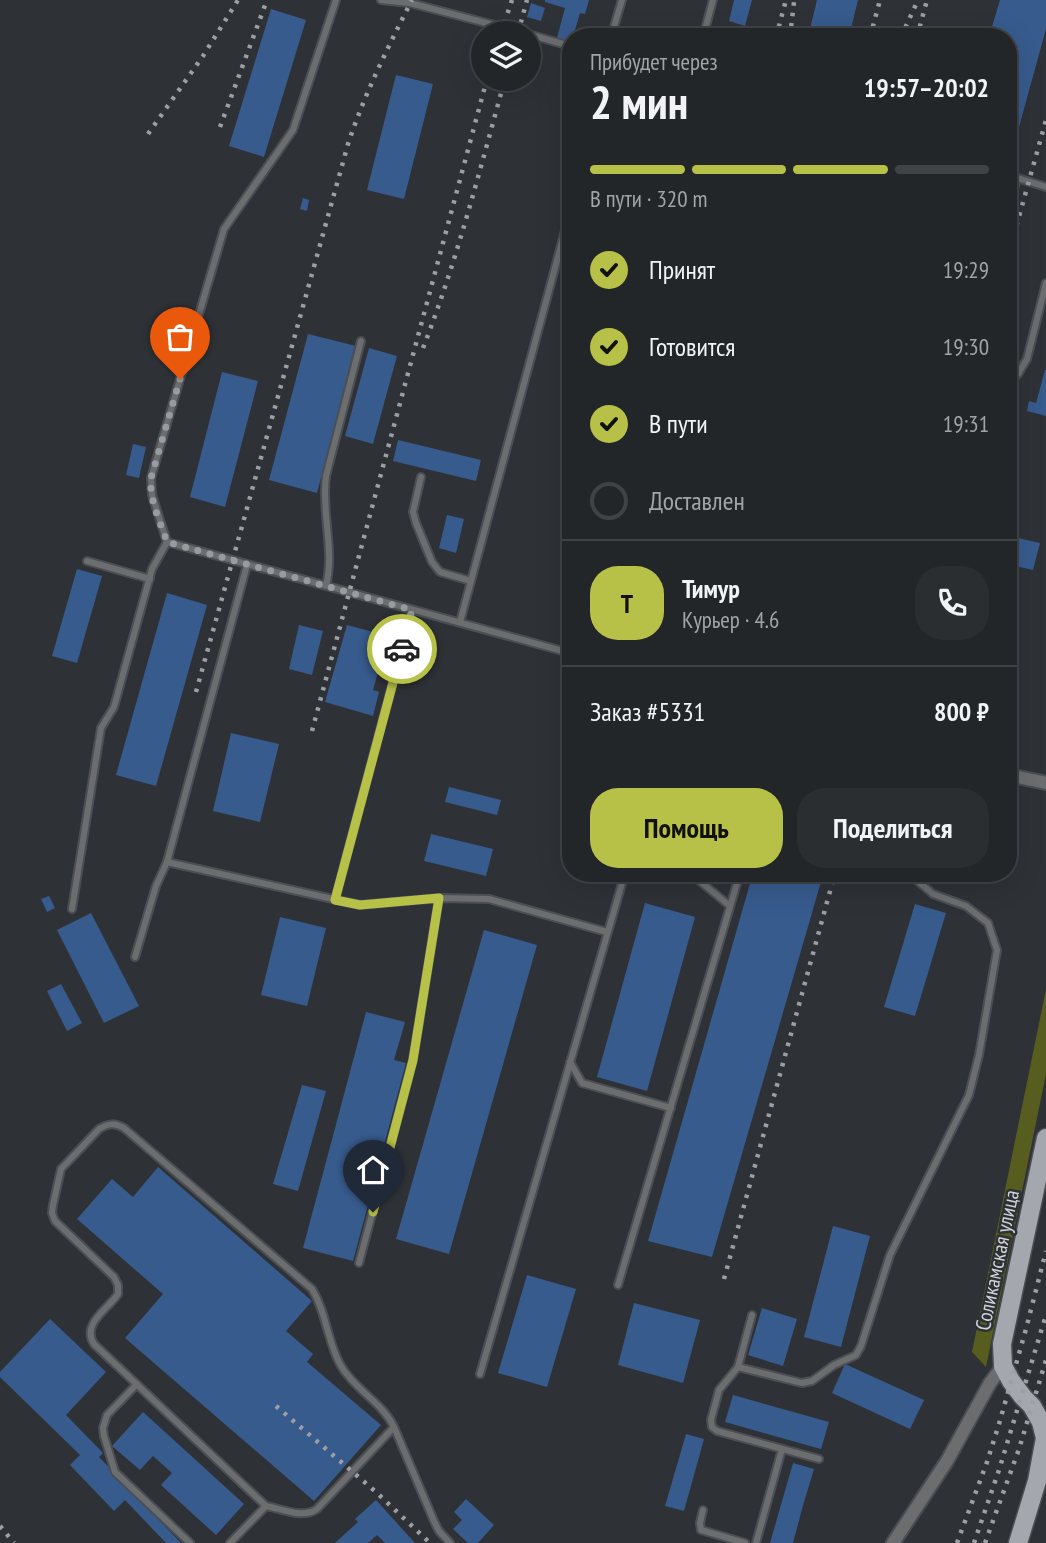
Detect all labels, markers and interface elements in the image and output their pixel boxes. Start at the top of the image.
map controls [471,21,541,91]
button: layers [471,21,541,91]
text: Прибудет через [590,47,718,76]
text: 19:57–20:02 [864,71,989,104]
text: 2 мин [590,72,688,132]
text: В пути · 320 m [590,184,707,213]
icon: check [590,251,628,289]
text: Принят [649,253,715,286]
text: 19:29 [943,255,989,284]
pin [150,307,210,379]
icon: bag [161,318,199,356]
icon: check [590,328,628,366]
text: Готовится [649,330,735,363]
text: 19:30 [943,332,989,361]
icon: check [590,405,628,443]
text: В пути [649,407,708,440]
text: 19:31 [943,409,989,438]
text: Доставлен [649,484,745,517]
button: phone [915,566,989,640]
text: Тимур [682,572,740,605]
text: Т [621,587,633,620]
text: Курьер · 4.6 [682,605,779,634]
courier [367,614,437,684]
icon: car [383,630,421,668]
text: Заказ #5331 [590,695,705,728]
text: 800 ₽ [934,695,989,728]
button: Помощь [590,788,783,868]
button: Поделиться [797,788,989,868]
pin [343,1140,403,1212]
icon: home [354,1151,392,1189]
street label: Соликамская улица [969,1187,1025,1333]

